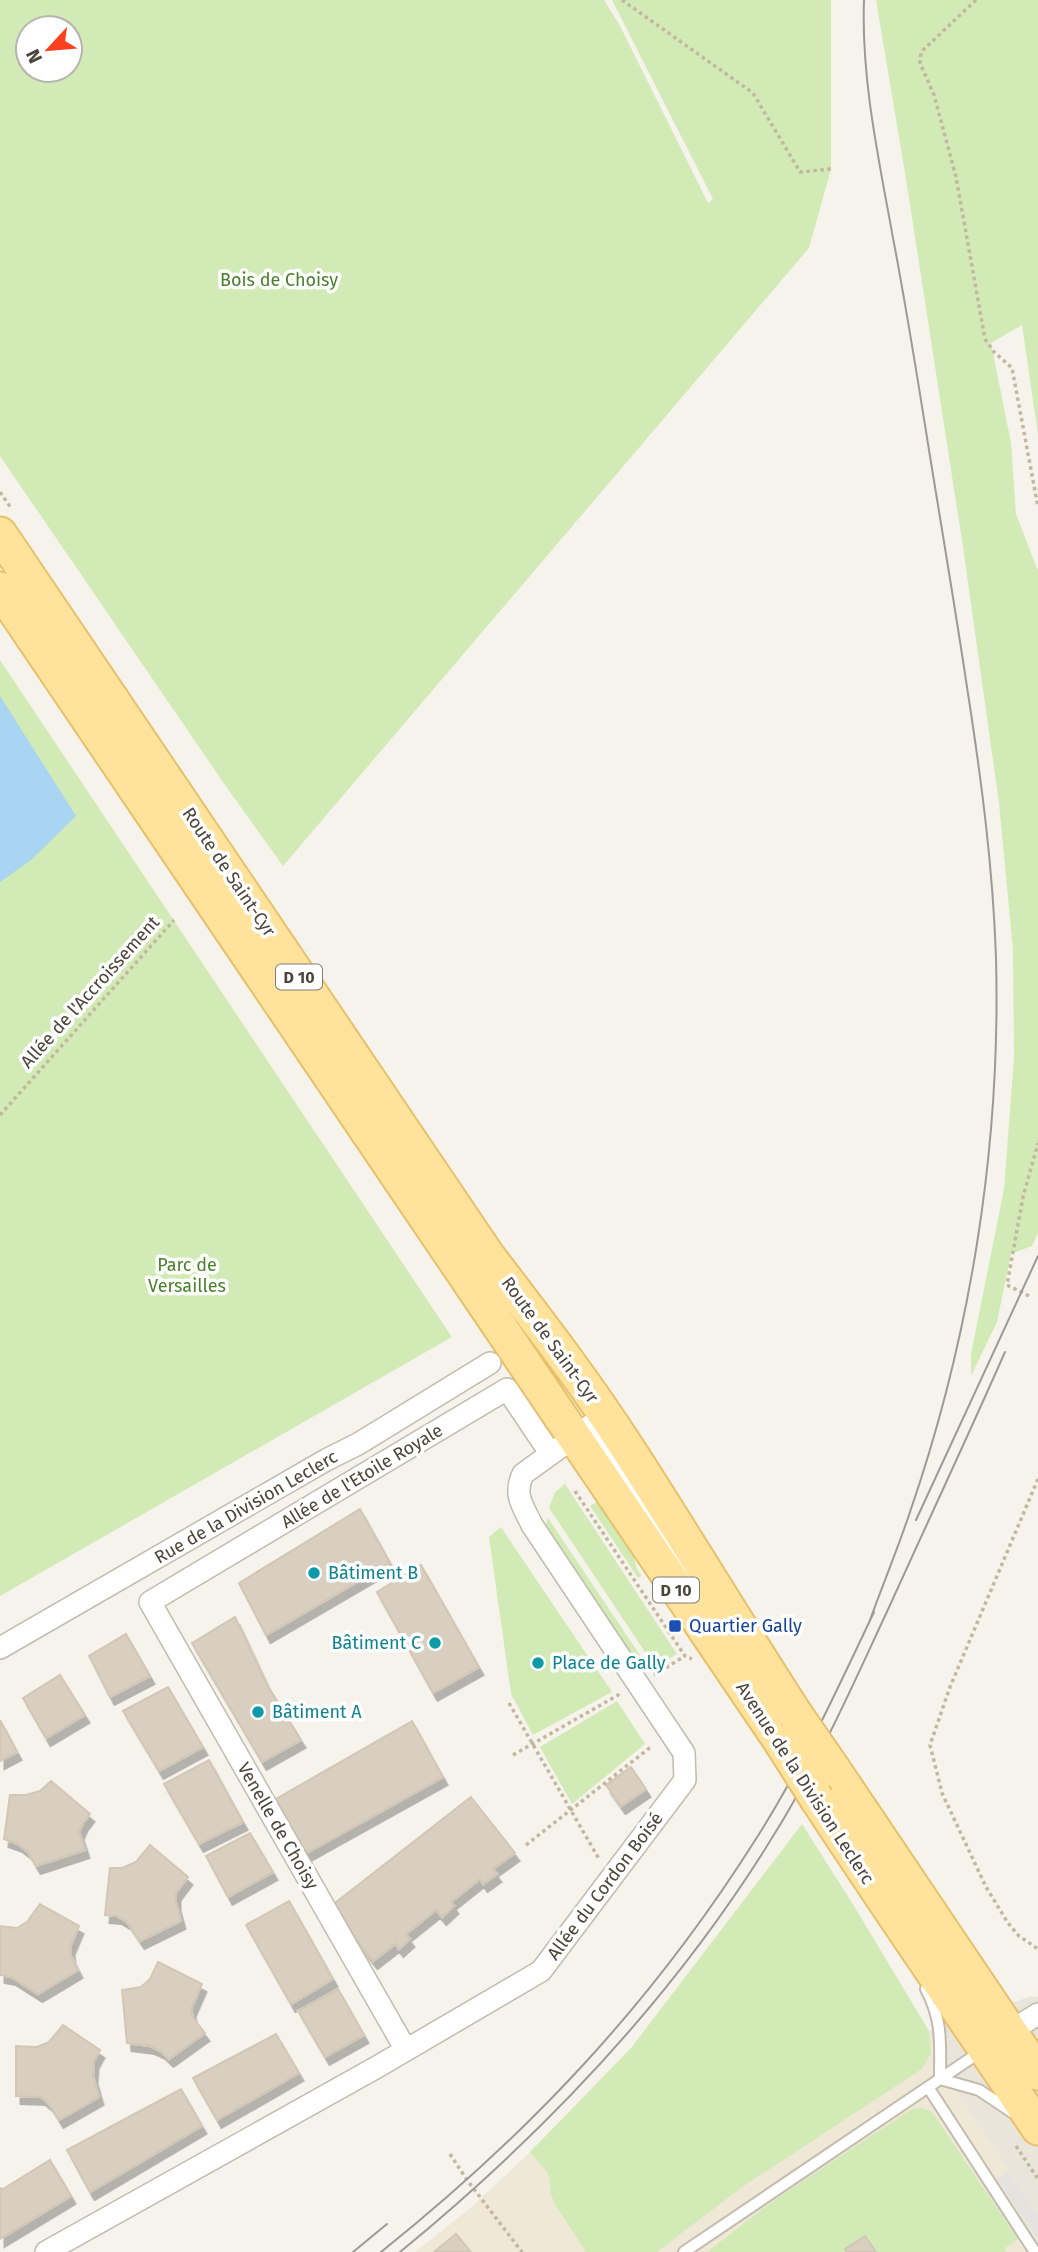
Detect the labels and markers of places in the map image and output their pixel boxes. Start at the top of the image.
place label: Bâtiment B [328,1562,418,1584]
marker: Bâtiment B [306,1565,322,1581]
place label: Quartier Gally [689,1615,802,1637]
marker: Quartier Gally [667,1618,683,1634]
place label: Bâtiment C [332,1632,421,1654]
marker: Bâtiment C [427,1635,443,1651]
place label: Place de Gally [552,1652,666,1674]
marker: Place de Gally [530,1655,546,1671]
place label: Bâtiment A [272,1701,362,1723]
marker: Bâtiment A [250,1704,266,1720]

